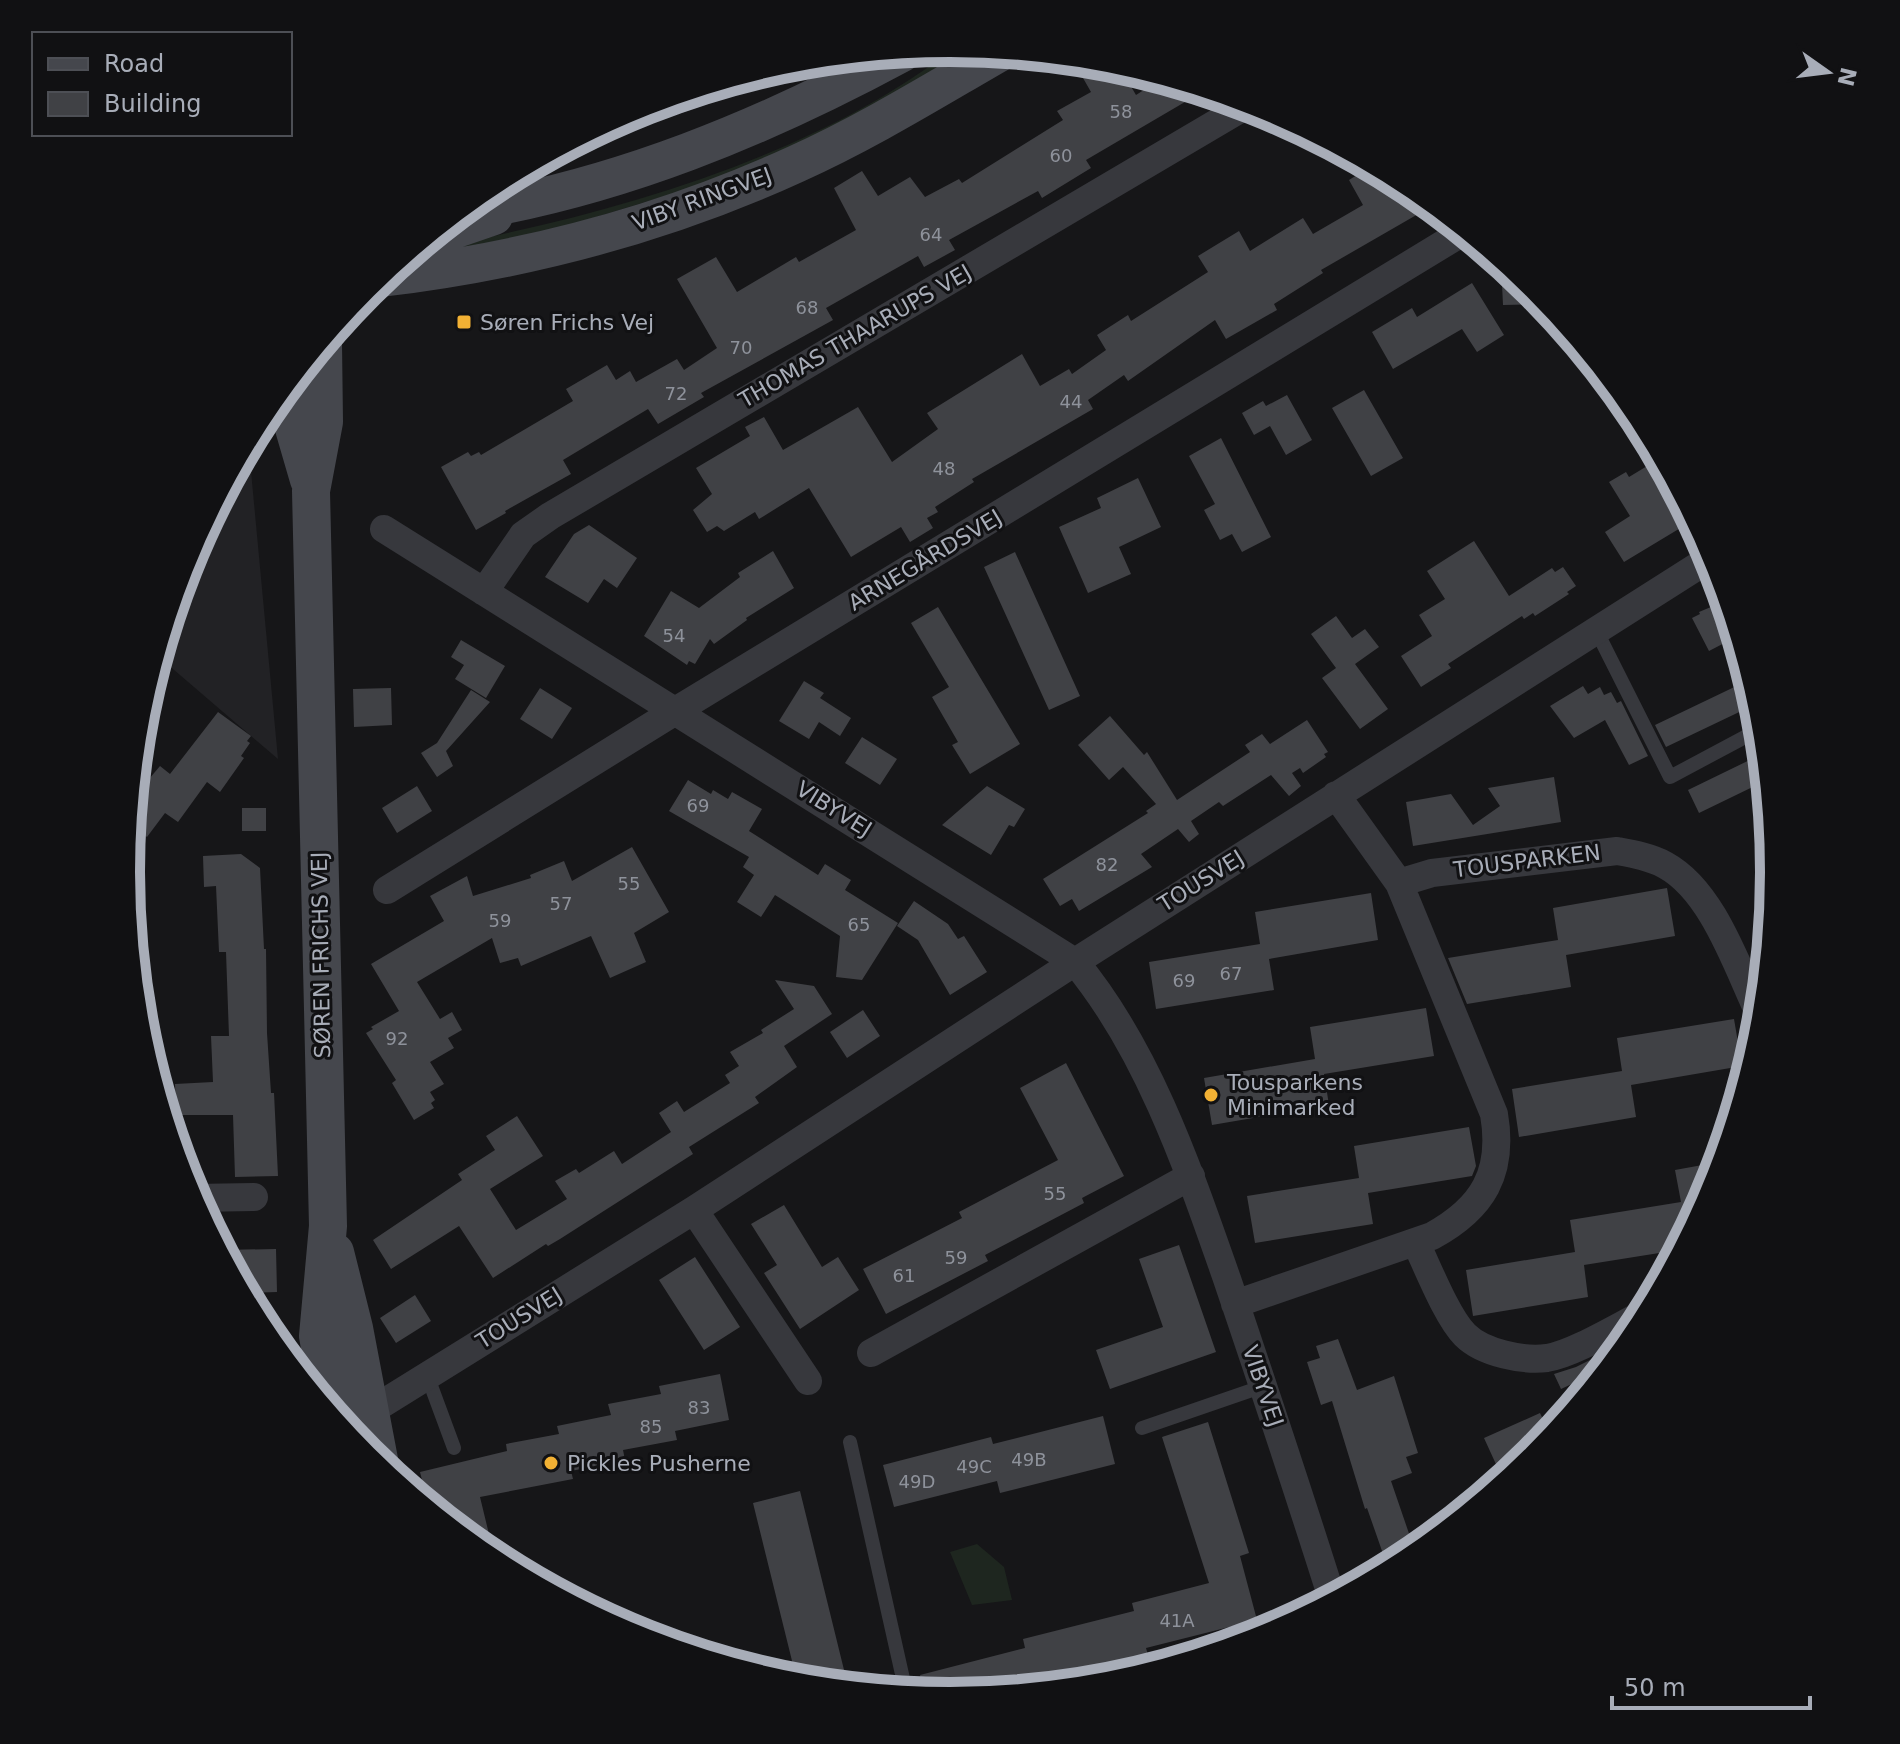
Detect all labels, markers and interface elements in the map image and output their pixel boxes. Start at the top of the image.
legend [32,32,292,136]
north arrow [1788,32,1868,112]
text: Road [104,50,164,78]
text: N [1833,65,1861,89]
text: Building [104,90,201,118]
house number: 58 [1110,101,1132,122]
house number: 60 [1050,145,1072,166]
street label: VIBY RINGVEJ [629,162,775,236]
house number: 64 [920,224,942,245]
street label: THOMAS THAARUPS VEJ [734,259,976,413]
house number: 68 [796,297,818,318]
place label: Søren Frichs Vej [480,310,654,335]
marker: Søren Frichs Vej [455,313,473,331]
house number: 70 [730,337,752,358]
house number: 72 [665,383,687,404]
house number: 44 [1060,391,1082,412]
house number: 48 [933,458,955,479]
street label: ARNEGÅRDSVEJ [843,504,1006,616]
house number: 54 [663,625,685,646]
street label: VIBYVEJ [792,776,876,842]
house number: 69 [687,795,709,816]
street label: TOUSPARKEN [1451,840,1602,883]
street label: TOUSVEJ [1153,845,1248,918]
street label: SØREN FRICHS VEJ [307,851,335,1059]
house number: 82 [1096,854,1118,875]
house number: 55 [618,873,640,894]
house number: 57 [550,893,572,914]
house number: 59 [489,910,511,931]
house number: 65 [848,914,870,935]
house number: 67 [1220,963,1242,984]
house number: 69 [1173,970,1195,991]
house number: 92 [386,1028,408,1049]
place label: Tousparkens Minimarked [1226,1070,1363,1120]
marker: Tousparkens Minimarked [1202,1086,1220,1104]
house number: 55 [1044,1183,1066,1204]
house number: 59 [945,1247,967,1268]
house number: 61 [893,1265,915,1286]
street label: TOUSVEJ [471,1282,566,1355]
street label: VIBYVEJ [1237,1342,1289,1430]
house number: 83 [688,1397,710,1418]
house number: 85 [640,1416,662,1437]
house number: 49B [1011,1449,1047,1470]
place label: Pickles Pusherne [567,1451,751,1476]
marker: Pickles Pusherne [542,1454,560,1472]
house number: 49C [956,1456,992,1477]
house number: 49D [899,1471,935,1492]
house number: 41A [1159,1610,1195,1631]
scale bar [1612,1660,1810,1710]
text: 50 m [1624,1674,1686,1702]

